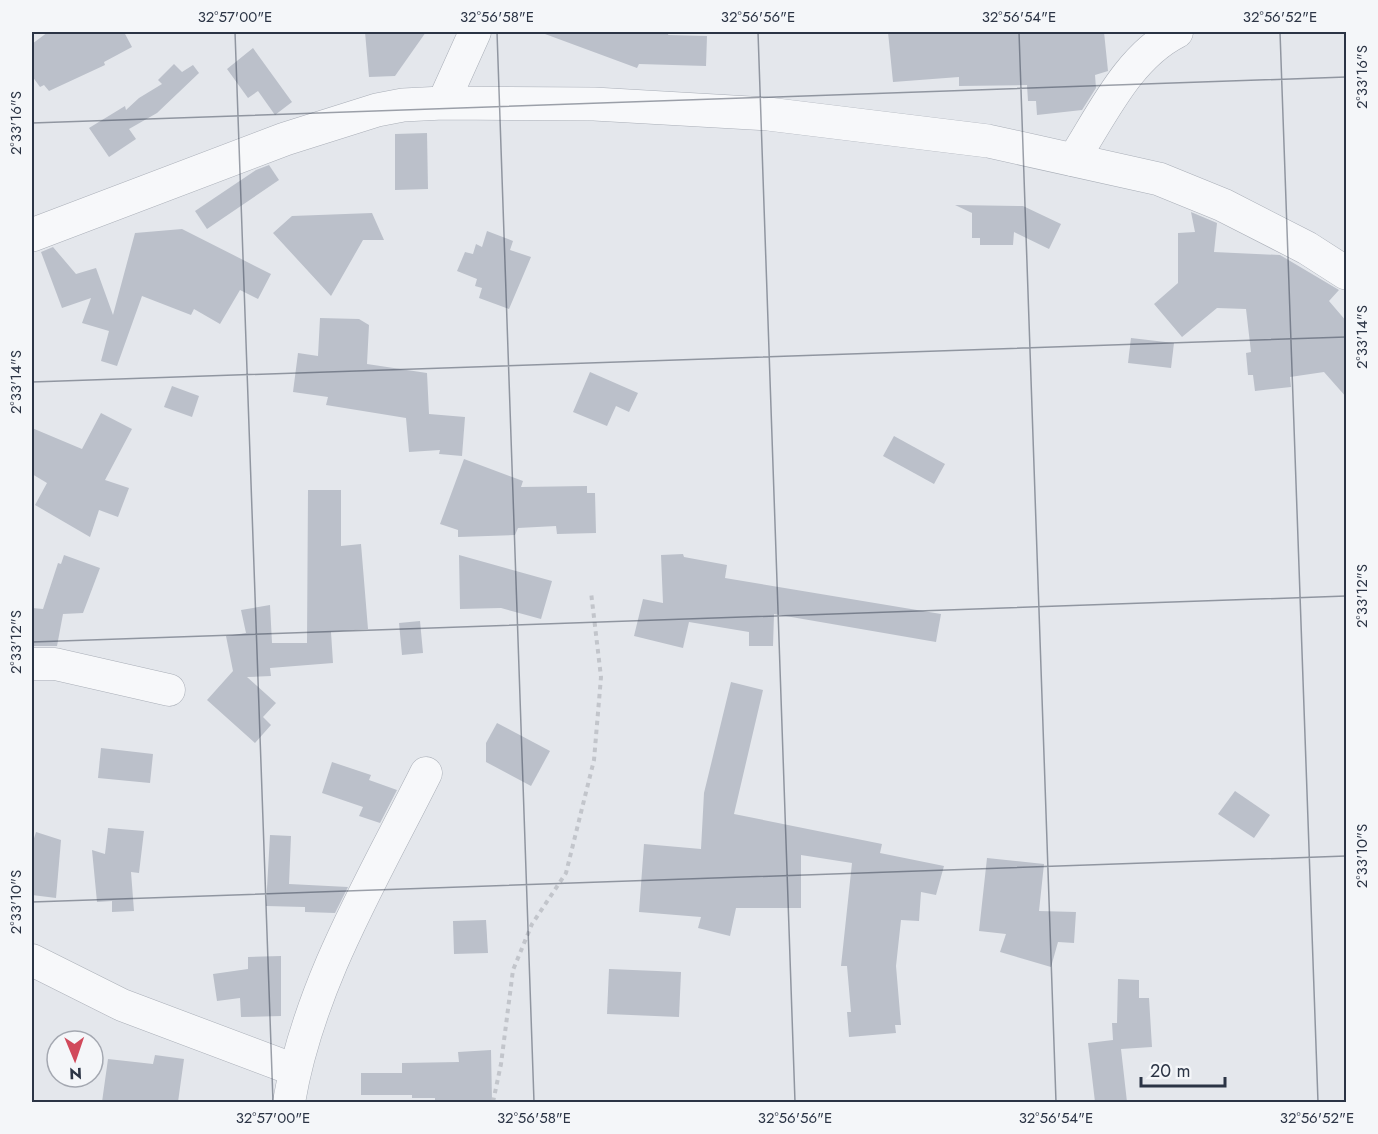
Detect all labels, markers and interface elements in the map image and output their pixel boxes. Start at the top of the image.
text: 32°57'00"E [198,6,272,28]
text: 32°56'58"E [460,6,534,28]
text: 32°56'56"E [721,6,795,28]
text: 32°56'54"E [982,6,1056,28]
text: 32°56'52"E [1243,6,1317,28]
text: 2°33'16"S [1351,45,1373,109]
text: 2°33'16"S [5,91,27,155]
text: 2°33'14"S [1351,305,1373,369]
text: 2°33'14"S [5,350,27,414]
text: 2°33'12"S [1351,564,1373,628]
text: 2°33'12"S [5,610,27,674]
text: 2°33'10"S [1351,824,1373,888]
text: 2°33'10"S [5,870,27,934]
north arrow [45,1029,105,1089]
scale bar [1141,1050,1225,1088]
text: 20 m [1150,1058,1190,1084]
text: N [69,1062,82,1085]
text: 32°57'00"E [236,1107,310,1129]
text: 32°56'58"E [497,1107,571,1129]
text: 32°56'56"E [758,1107,832,1129]
text: 32°56'54"E [1019,1107,1093,1129]
text: 32°56'52"E [1280,1107,1354,1129]

